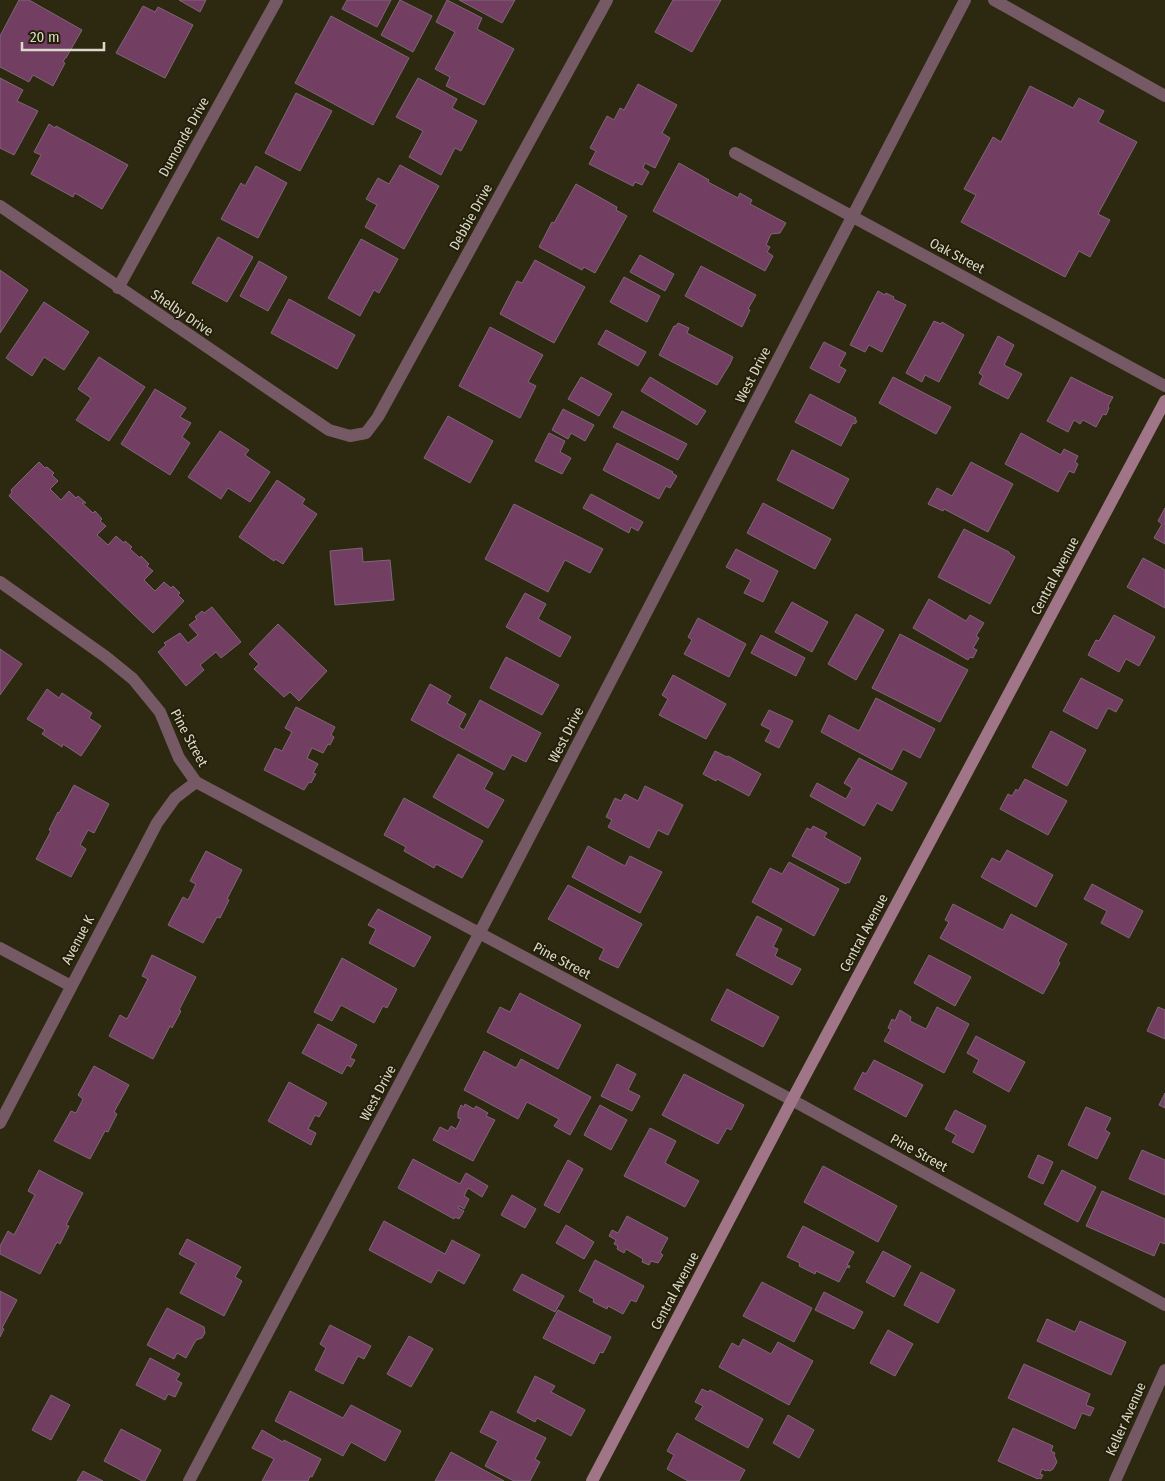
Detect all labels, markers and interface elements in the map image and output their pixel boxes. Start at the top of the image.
scale bar [22,20,105,52]
text: 20 m [30,28,60,46]
street label: Dumonde Drive [155,94,213,180]
street label: Debbie Drive [446,181,496,253]
street label: Oak Street [927,234,988,278]
street label: Shelby Drive [148,286,216,340]
street label: West Drive [732,344,774,406]
street label: Central Avenue [1027,534,1083,618]
street label: West Drive [545,704,587,766]
street label: Pine Street [167,706,211,770]
street label: Central Avenue [836,891,892,975]
street label: Avenue K [58,912,98,967]
street label: Pine Street [530,939,594,983]
street label: West Drive [356,1062,400,1124]
street label: Pine Street [887,1130,951,1176]
street label: Central Avenue [647,1249,703,1333]
street label: Keller Avenue [1102,1380,1150,1458]

